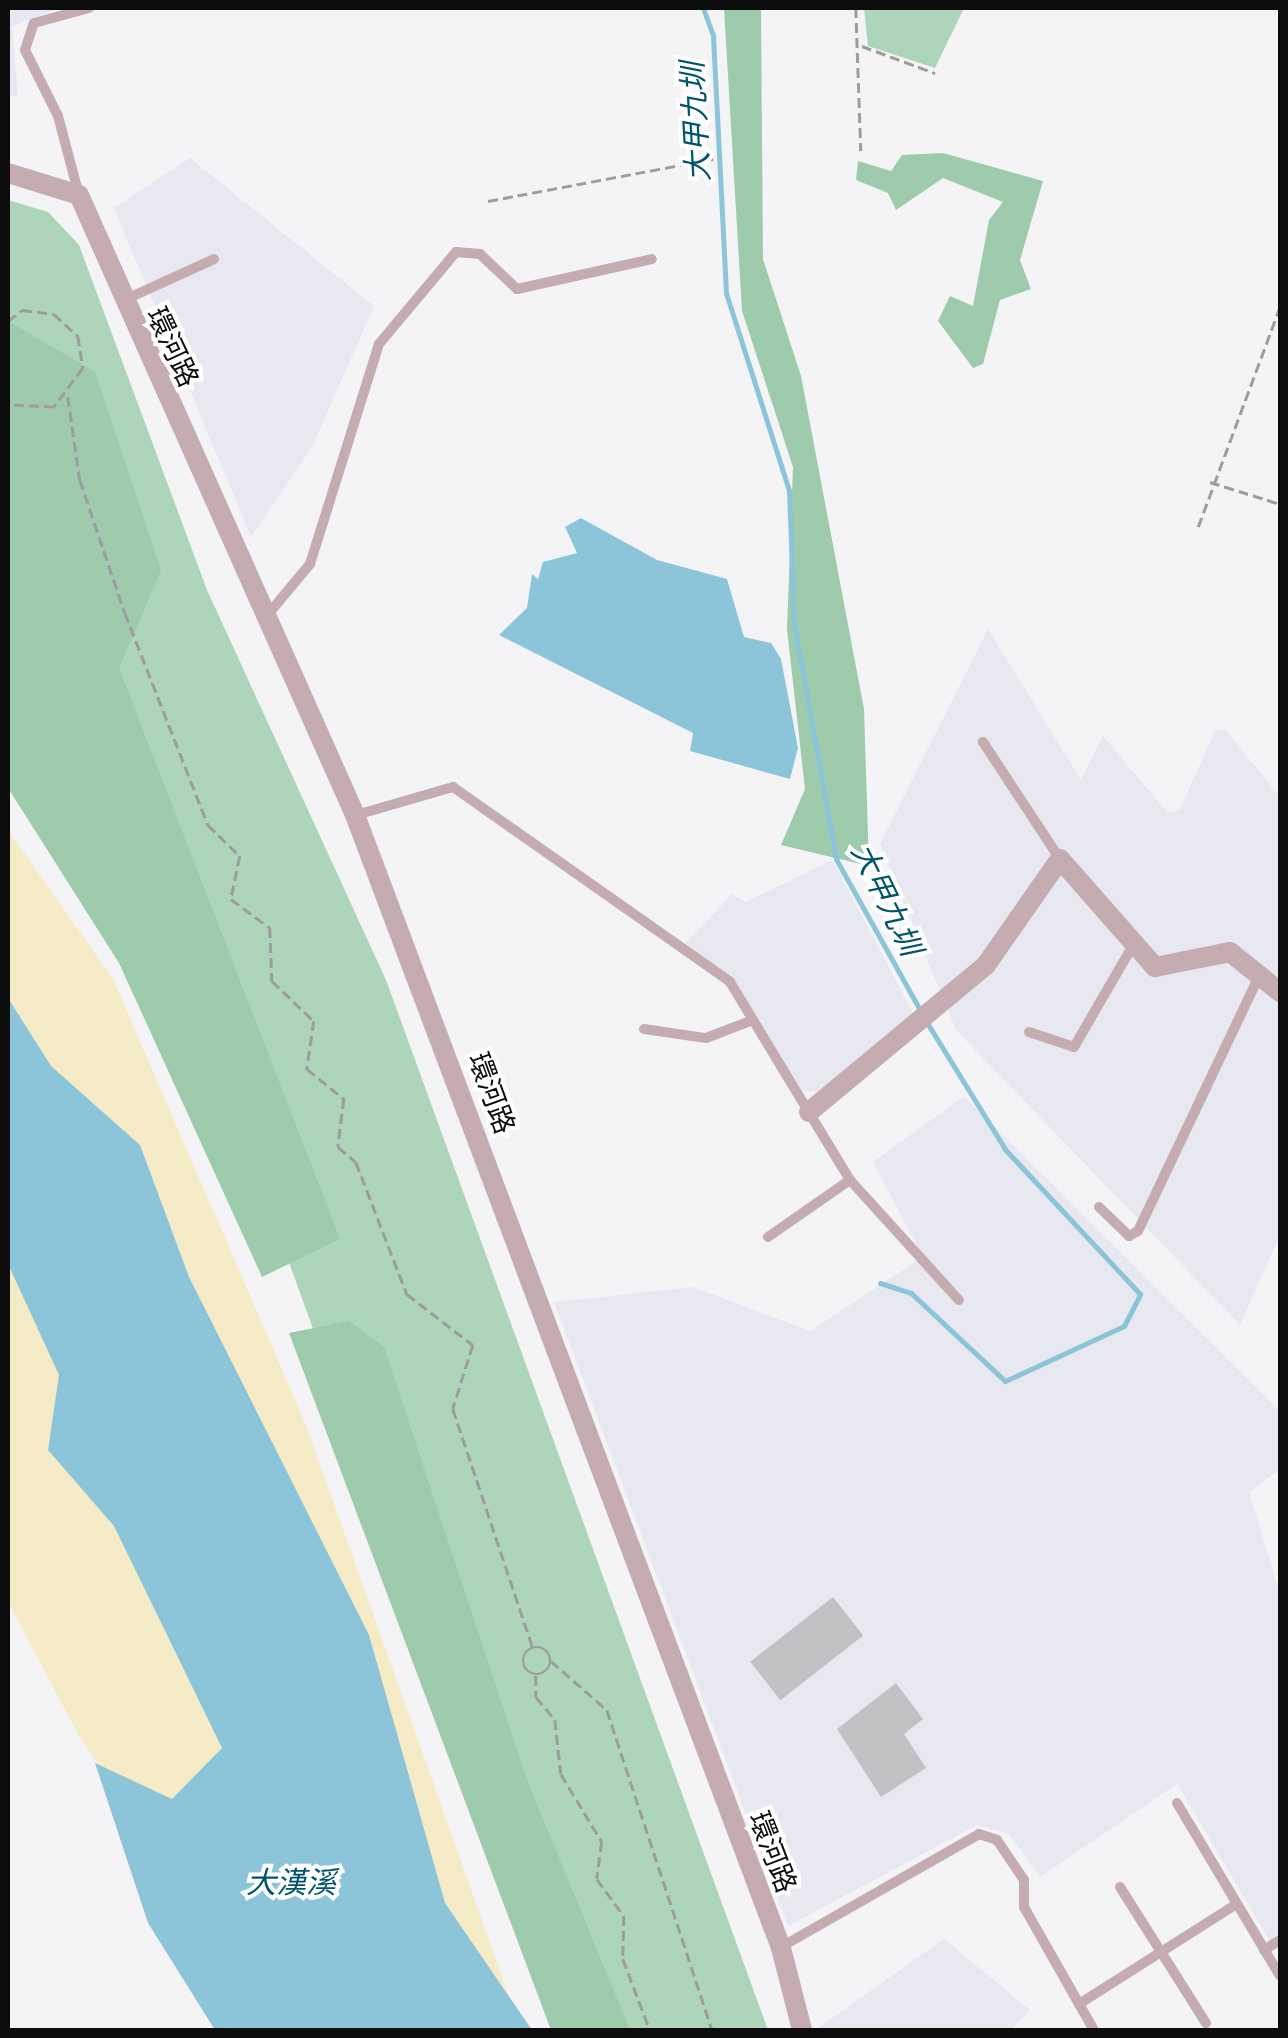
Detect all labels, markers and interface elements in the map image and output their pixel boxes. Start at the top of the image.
water label: 大甲九圳 [674,61,716,183]
street label: 環河路 [140,302,206,392]
water label: 大甲九圳 [845,837,929,961]
street label: 環河路 [462,1048,522,1138]
street label: 環河路 [742,1807,804,1897]
water label: 大漢溪 [246,1864,336,1900]

